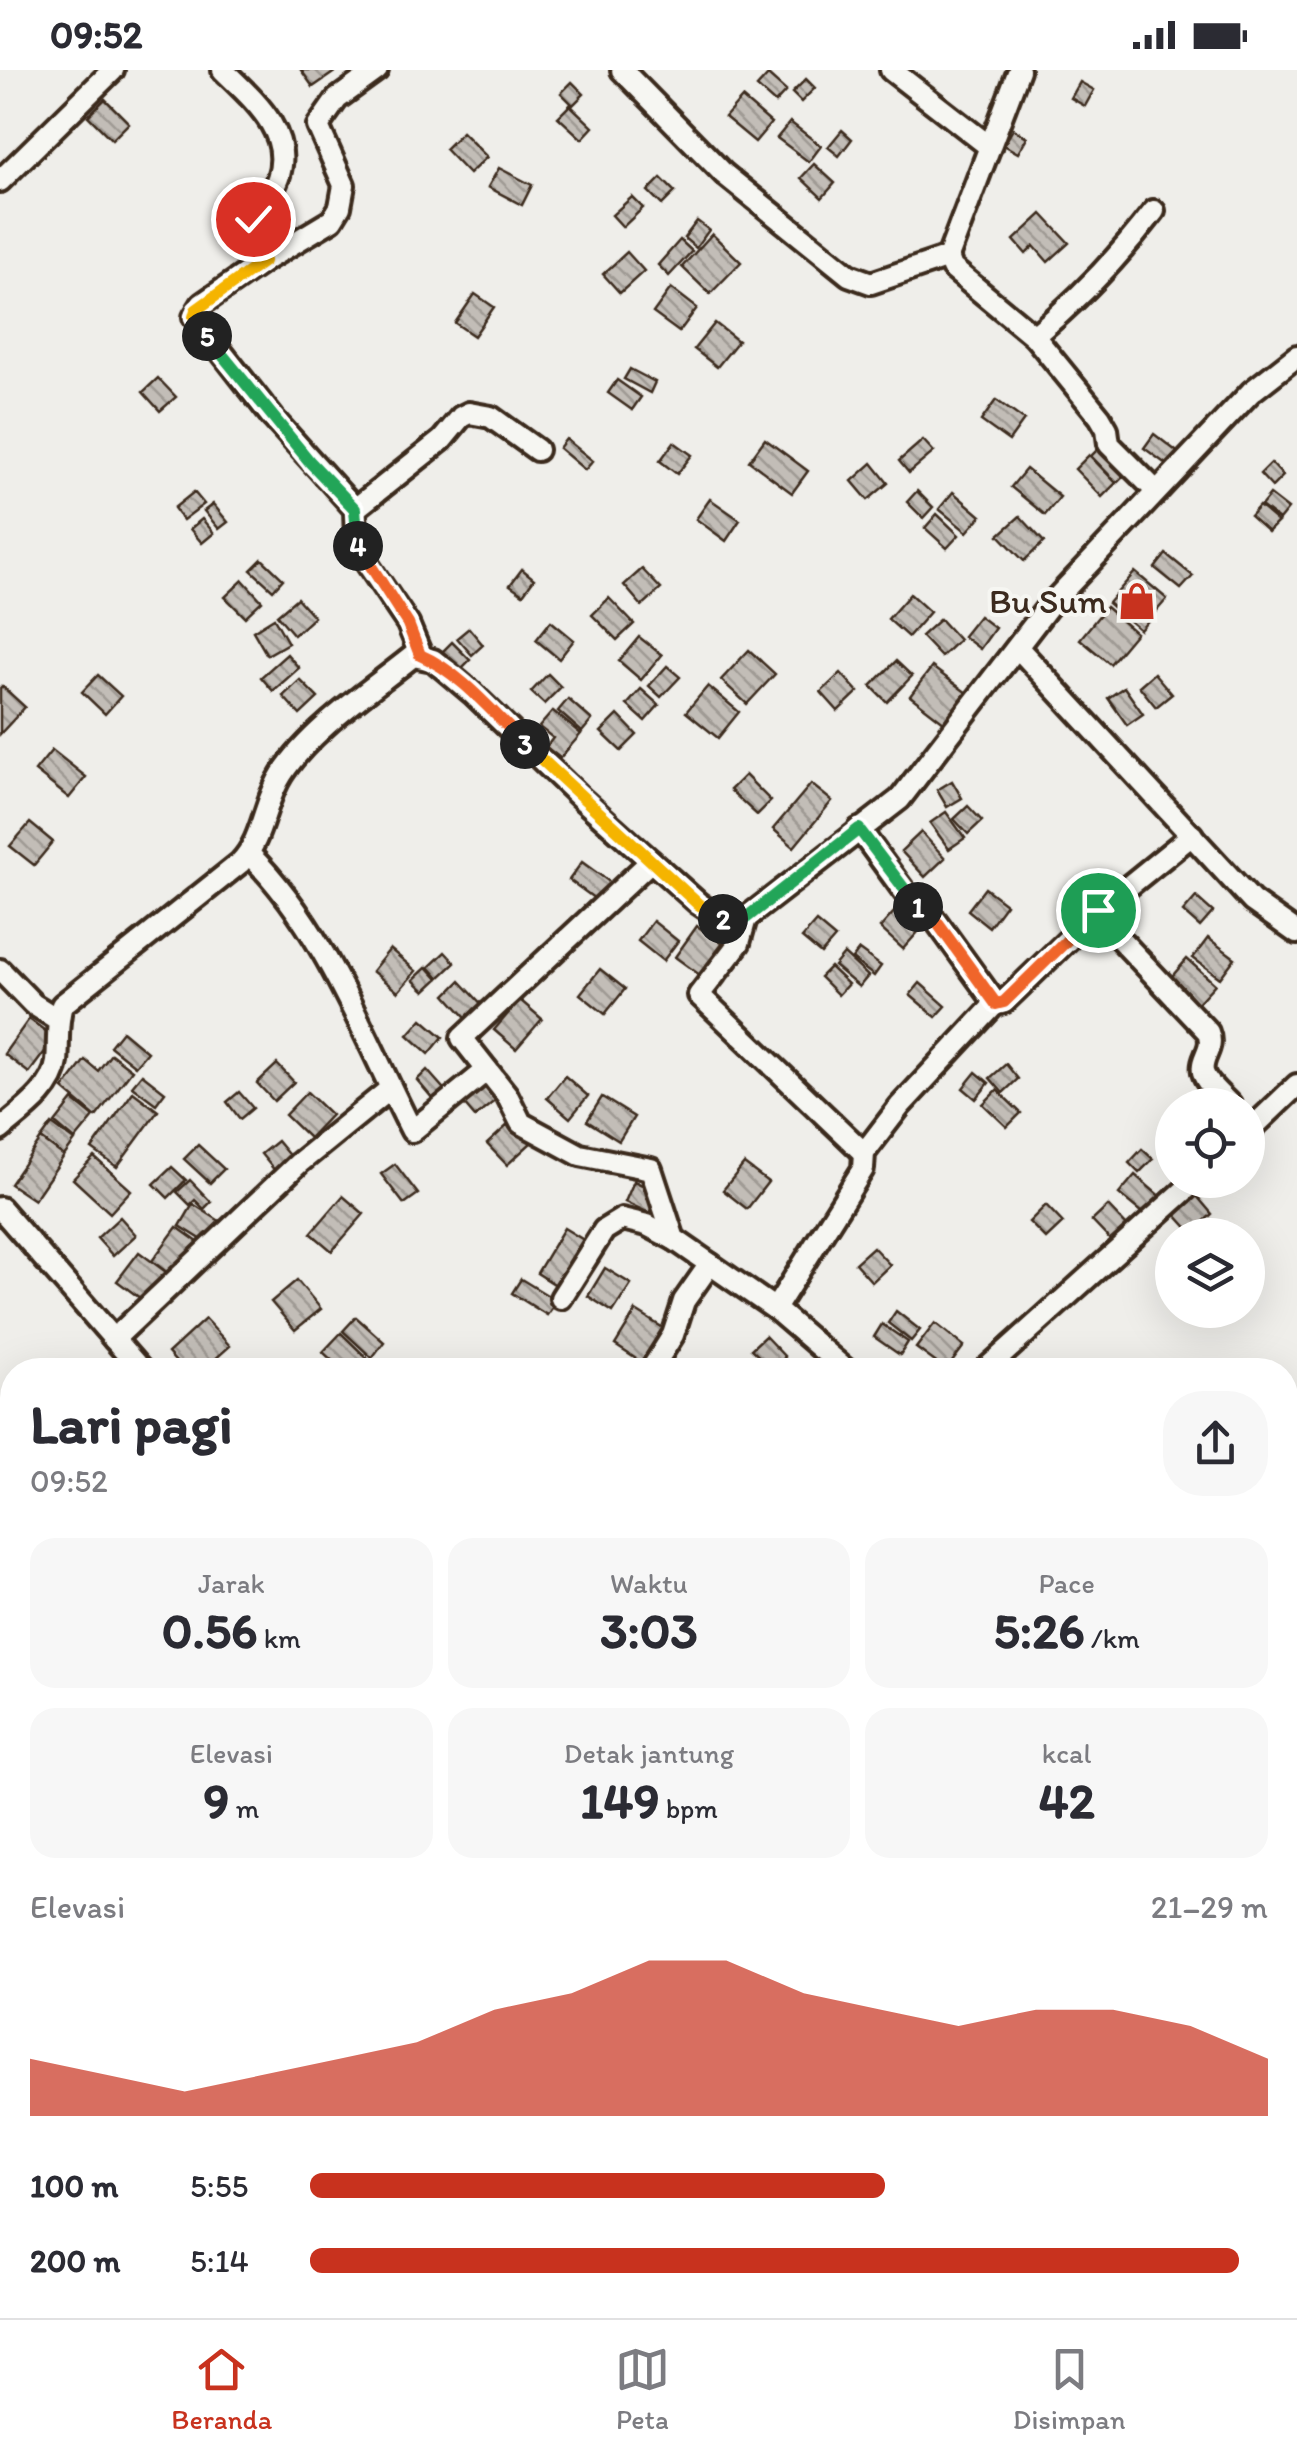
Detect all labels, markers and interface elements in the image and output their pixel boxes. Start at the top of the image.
text: 09:52 [50,12,143,58]
pin [211,177,296,262]
icon: check [226,192,281,247]
pin: 5 [182,311,232,361]
text: 5 [200,319,214,353]
pin: 4 [333,521,383,571]
text: 4 [350,529,366,563]
place label: Bu Sum [989,580,1107,622]
shop icon: Bu Sum [1116,580,1158,622]
pin: 3 [500,719,550,769]
text: 3 [517,727,533,761]
pin [1056,868,1141,953]
pin: 1 [893,882,943,932]
icon: arrive [1071,883,1126,938]
text: 1 [912,890,925,924]
pin: 2 [698,894,748,944]
text: 2 [716,902,730,936]
map controls [1155,1088,1265,1328]
button: locate [1155,1088,1265,1198]
button: layers [1155,1218,1265,1328]
text: Lari pagi [30,1391,233,1457]
button: share [1163,1391,1268,1496]
text: 09:52 [30,1462,108,1500]
text: Jarak [198,1566,265,1600]
text: Waktu [610,1566,688,1600]
text: Pace [1039,1566,1095,1600]
text: 0.56 [162,1600,258,1661]
text: 3:03 [600,1600,698,1661]
text: 5:26 [993,1600,1085,1661]
text: km [258,1621,301,1655]
text: /km [1085,1621,1140,1655]
text: Elevasi [190,1736,273,1770]
text: Detak jantung [564,1736,734,1770]
text: kcal [1042,1736,1092,1770]
text: 9 [203,1770,229,1831]
text: 149 [580,1770,660,1831]
text: 42 [1038,1770,1095,1831]
text: m [229,1791,259,1825]
text: bpm [660,1791,718,1825]
text: Elevasi [30,1888,125,1926]
text: 21–29 m [1151,1888,1268,1926]
text: 100 m [30,2167,118,2205]
text: 5:55 [190,2167,248,2205]
text: 200 m [30,2242,120,2280]
text: 5:14 [190,2242,249,2280]
tab: Beranda [171,2342,272,2436]
tab: Peta [615,2342,670,2436]
tab: Disimpan [1013,2342,1126,2436]

